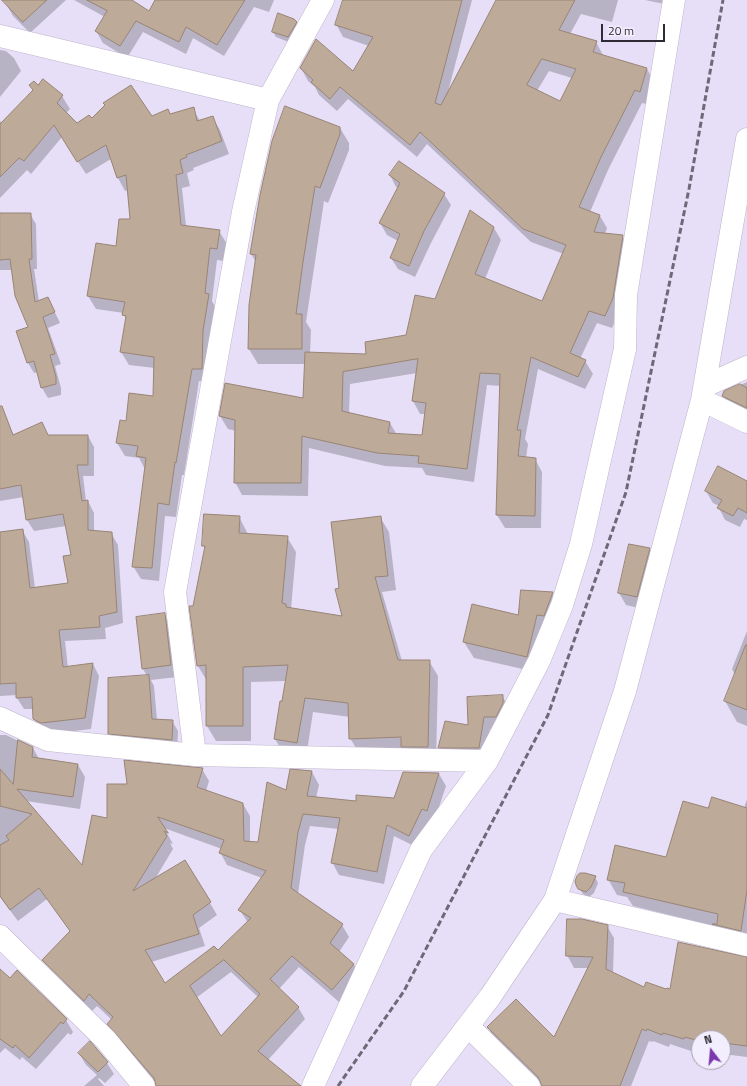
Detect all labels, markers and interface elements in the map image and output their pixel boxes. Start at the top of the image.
scale bar [603,16,667,42]
text: 20 m [608,21,634,40]
north arrow [691,1030,731,1070]
text: N [702,1031,714,1048]

